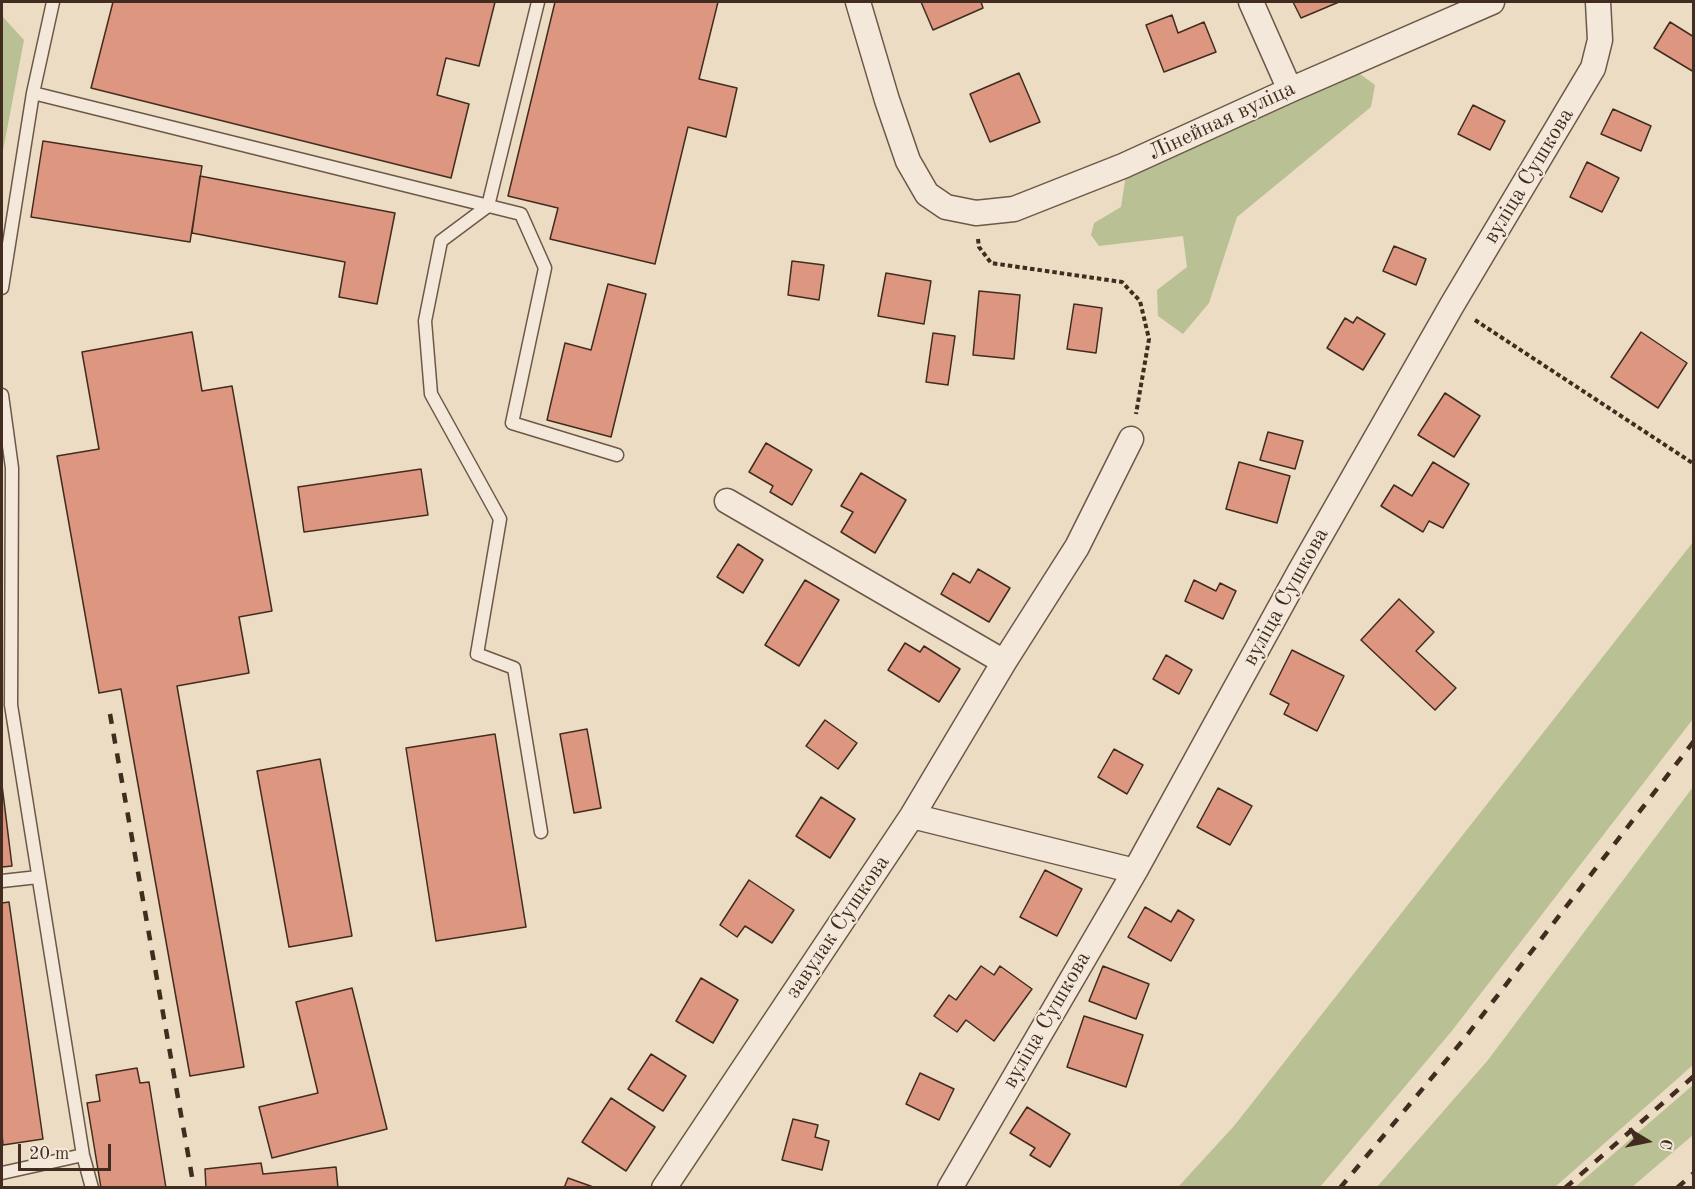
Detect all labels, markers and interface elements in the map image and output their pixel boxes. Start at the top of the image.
street label: Лінейная вуліца [1145,76,1299,166]
street label: вуліца Сушкова [1478,103,1580,249]
street label: вуліца Сушкова [1237,523,1335,671]
street label: завулак Сушкова [780,850,896,1004]
street label: вуліца Сушкова [997,947,1097,1093]
north arrow [1617,1111,1677,1171]
scale bar [21,1132,114,1170]
text: С [1656,1138,1674,1151]
text: 20 m [29,1145,69,1163]

